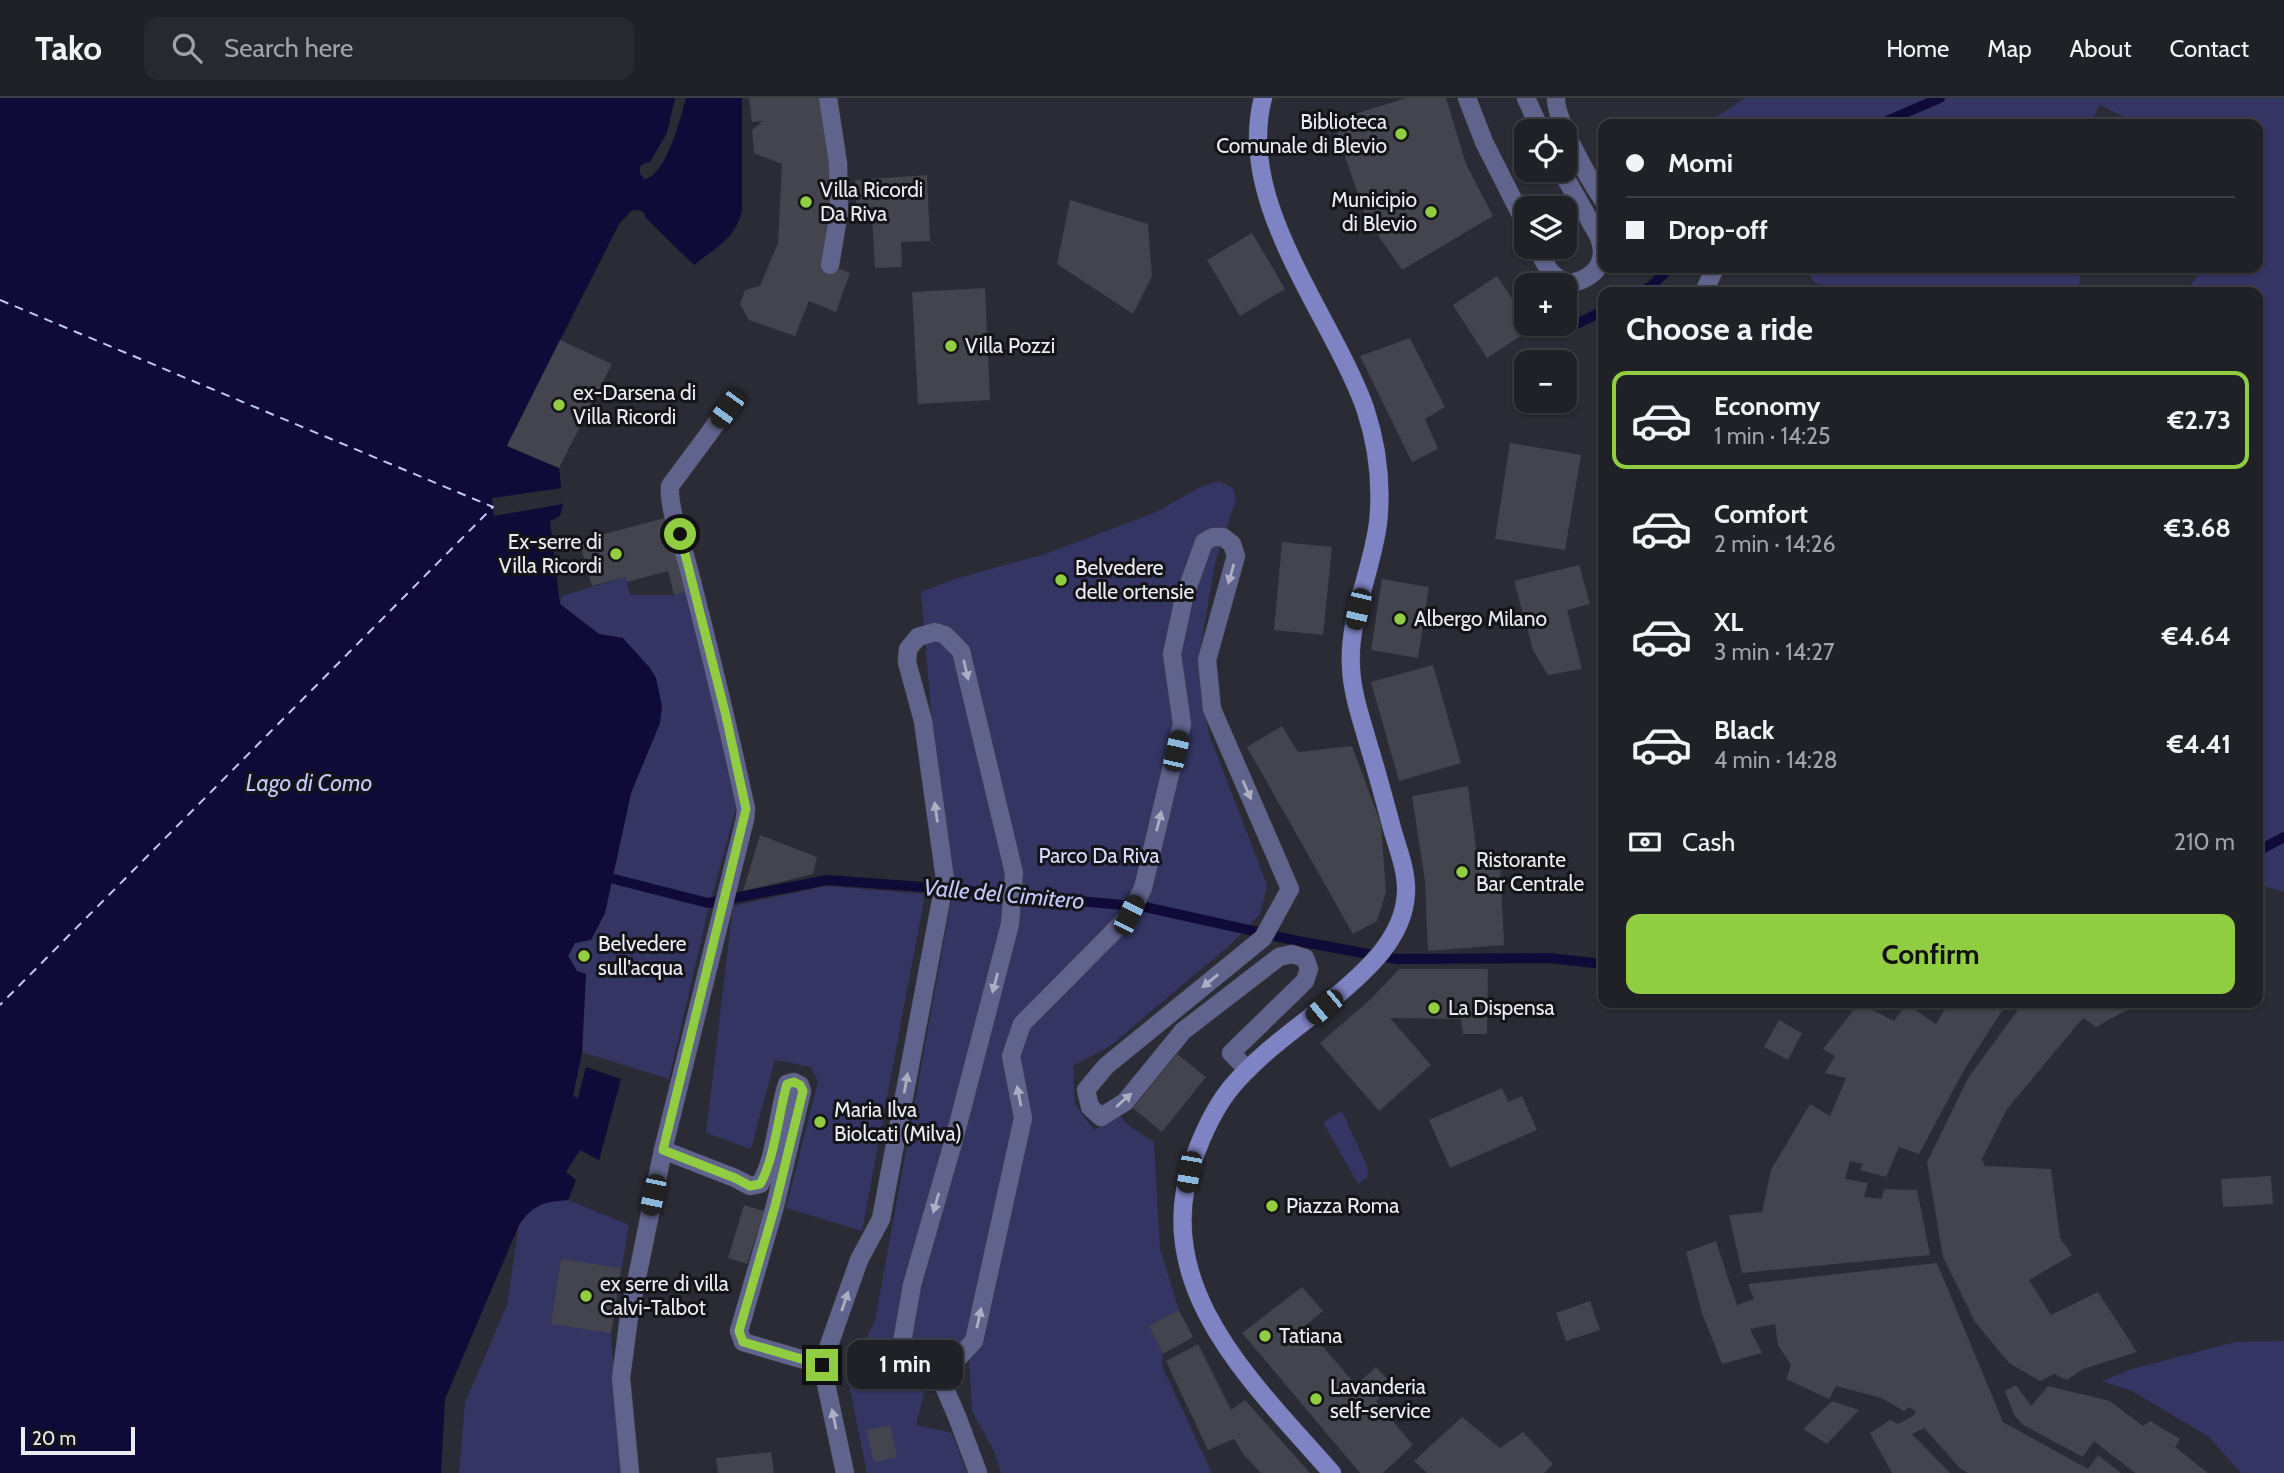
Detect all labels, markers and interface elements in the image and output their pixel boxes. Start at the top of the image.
search box [144,17,634,80]
text: Tako [35,28,102,68]
icon: search [168,29,206,67]
text: Search here [224,32,353,64]
text: Home [1886,34,1949,63]
text: Map [1987,34,2032,63]
text: About [2070,34,2132,63]
text: Contact [2170,34,2249,63]
place label: Biblioteca Comunale di Blevio [1216,109,1387,158]
map controls [1514,119,1577,413]
button: locate [1514,119,1577,182]
marker: Biblioteca Comunale di Blevio [1393,126,1409,142]
text: Momi [1668,147,1733,179]
place label: Villa Ricordi Da Riva [820,177,923,226]
place label: Municipio di Blevio [1331,187,1417,236]
marker: Villa Ricordi Da Riva [798,194,814,210]
button: layers [1514,196,1577,259]
marker: Municipio di Blevio [1423,204,1439,220]
text: Drop-off [1668,214,1768,246]
button: + [1514,273,1577,336]
text: Choose a ride [1626,309,1813,348]
place label: Villa Pozzi [965,333,1055,358]
marker: Villa Pozzi [943,338,959,354]
button: − [1514,350,1577,413]
place label: ex-Darsena di Villa Ricordi [573,380,696,429]
car [707,386,748,432]
icon: car [1630,389,1693,452]
text: Economy [1714,390,1820,422]
marker: ex-Darsena di Villa Ricordi [551,397,567,413]
text: €2.73 [2168,404,2231,436]
text: 1 min · 14:25 [1714,422,1830,450]
icon: car [1630,497,1693,560]
text: Comfort [1714,498,1808,530]
text: €3.68 [2164,512,2231,544]
route start [664,518,696,550]
place label: Ex-serre di Villa Ricordi [499,529,602,578]
text: 2 min · 14:26 [1714,530,1836,558]
marker: Ex-serre di Villa Ricordi [608,546,624,562]
place label: Belvedere delle ortensie [1075,555,1195,604]
one-way arrow [1225,563,1236,585]
marker: Belvedere delle ortensie [1053,572,1069,588]
car [1344,586,1373,632]
icon: car [1630,605,1693,668]
place label: Albergo Milano [1414,606,1547,631]
text: XL [1714,606,1743,638]
marker: Albergo Milano [1392,611,1408,627]
text: €4.64 [2162,620,2231,652]
text: 3 min · 14:27 [1714,638,1835,666]
one-way arrow [961,659,972,681]
icon: car [1630,713,1693,776]
text: Black [1714,714,1774,746]
car [1162,728,1191,774]
text: €4.41 [2167,728,2231,760]
text: 4 min · 14:28 [1714,746,1838,774]
water label: Lago di Como [246,769,372,797]
one-way arrow [1242,780,1253,801]
one-way arrow [930,801,941,823]
one-way arrow [1154,810,1165,832]
icon: cash [1626,823,1664,861]
text: Cash [1682,826,1735,858]
text: 210 m [2174,828,2235,856]
park label: Parco Da Riva [1039,843,1159,868]
place label: Ristorante Bar Centrale [1476,847,1584,896]
marker: Ristorante Bar Centrale [1454,864,1470,880]
water label: Valle del Cimitero [922,873,1086,915]
car [1111,892,1148,938]
button: Confirm [1626,914,2235,994]
place label: Belvedere sull'acqua [598,931,687,980]
marker: Belvedere sull'acqua [576,948,592,964]
one-way arrow [989,973,999,994]
one-way arrow [1202,973,1219,988]
car [1302,985,1347,1029]
place label: La Dispensa [1448,995,1555,1020]
marker: La Dispensa [1426,1000,1442,1016]
one-way arrow [901,1072,912,1094]
one-way arrow [1013,1085,1024,1107]
one-way arrow [1115,1092,1133,1108]
place label: Maria Ilva Biolcati (Milva) [834,1097,962,1146]
marker: Maria Ilva Biolcati (Milva) [812,1114,828,1130]
car [1176,1149,1203,1195]
car [639,1172,668,1218]
one-way arrow [930,1192,940,1213]
place label: Piazza Roma [1286,1193,1399,1218]
marker: Piazza Roma [1264,1198,1280,1214]
place label: ex serre di villa Calvi-Talbot [600,1271,729,1320]
marker: ex serre di villa Calvi-Talbot [578,1288,594,1304]
one-way arrow [840,1290,851,1311]
one-way arrow [974,1307,985,1329]
place label: Tatiana [1279,1323,1342,1348]
marker: Tatiana [1257,1328,1273,1344]
callout: 1 min [846,1340,962,1390]
route end [806,1349,838,1381]
text: 1 min [879,1350,931,1378]
place label: Lavanderia self-service [1330,1374,1431,1423]
marker: Lavanderia self-service [1308,1391,1324,1407]
one-way arrow [828,1408,839,1430]
scale bar [21,1424,135,1456]
text: 20 m [32,1427,76,1450]

